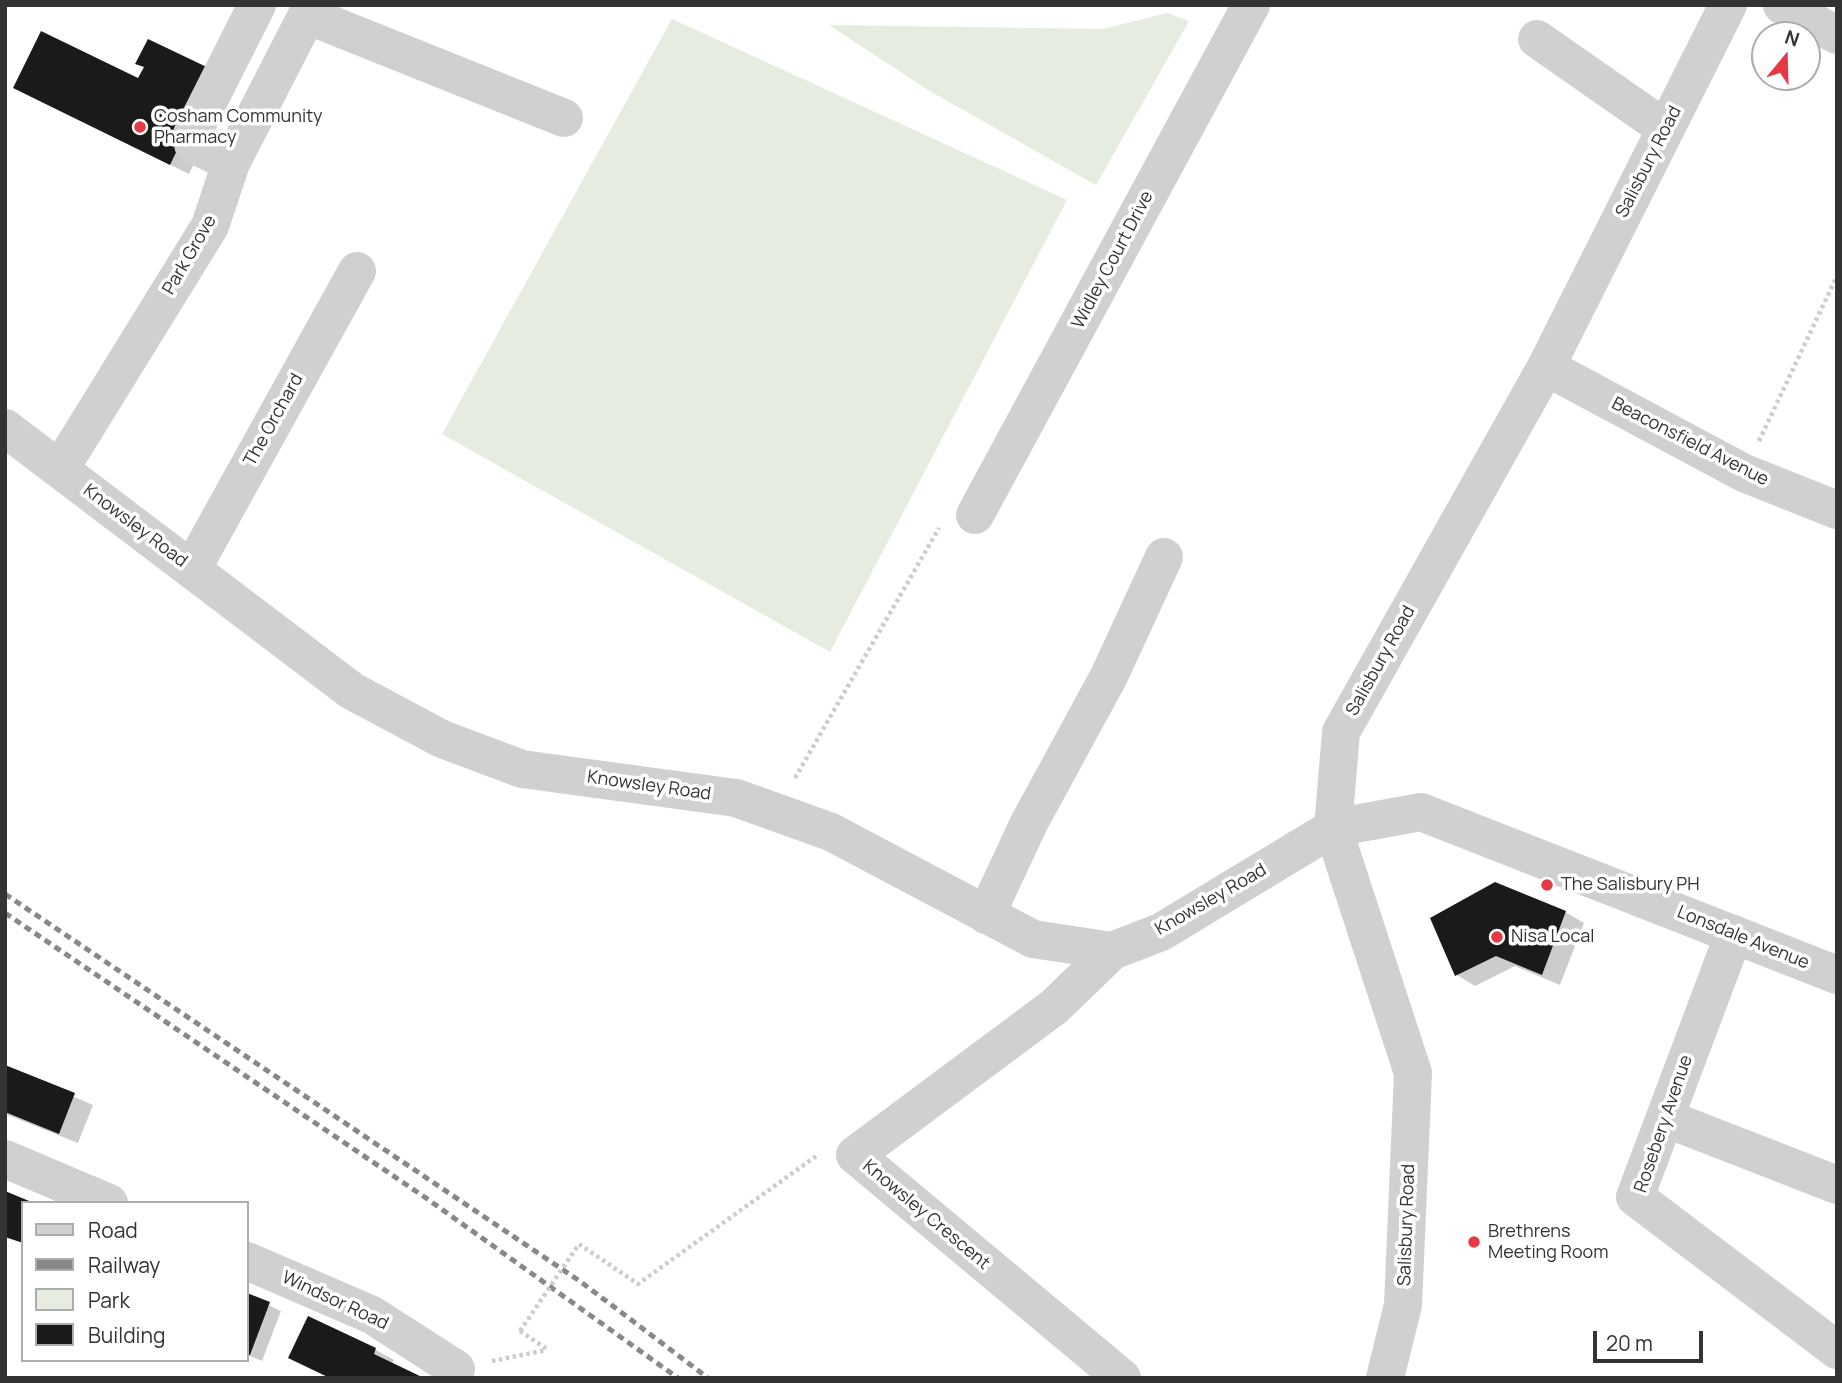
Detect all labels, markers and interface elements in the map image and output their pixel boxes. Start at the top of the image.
north arrow [1751,21,1821,91]
text: N [1781,24,1803,53]
street label: Salisbury Road [1612,103,1686,221]
place label: Cosham Community Pharmacy [154,106,323,148]
marker: Cosham Community Pharmacy [132,119,148,135]
street label: Widley Court Drive [1068,188,1158,332]
street label: Park Grove [159,211,221,299]
street label: The Orchard [240,370,308,470]
street label: Beaconsfield Avenue [1608,393,1772,491]
street label: Knowsley Road [79,480,191,572]
street label: Salisbury Road [1342,602,1420,720]
street label: Knowsley Road [586,767,712,805]
street label: Knowsley Road [1152,859,1270,941]
place label: The Salisbury PH [1561,874,1700,896]
marker: The Salisbury PH [1539,877,1555,893]
street label: Lonsdale Avenue [1674,902,1812,974]
place label: Nisa Local [1511,926,1595,948]
marker: Nisa Local [1489,929,1505,945]
street label: Rosebery Avenue [1630,1052,1698,1196]
street label: Knowsley Crescent [858,1156,994,1274]
street label: Salisbury Road [1394,1163,1420,1287]
legend [21,1201,248,1362]
text: Road [88,1216,138,1244]
place label: Brethrens Meeting Room [1488,1221,1608,1264]
marker: Brethrens Meeting Room [1466,1234,1482,1250]
text: Railway [88,1251,160,1279]
street label: Windsor Road [278,1267,392,1335]
text: Park [88,1286,130,1314]
scale bar [1597,1316,1707,1360]
text: Building [88,1321,165,1349]
text: 20 m [1606,1329,1653,1357]

